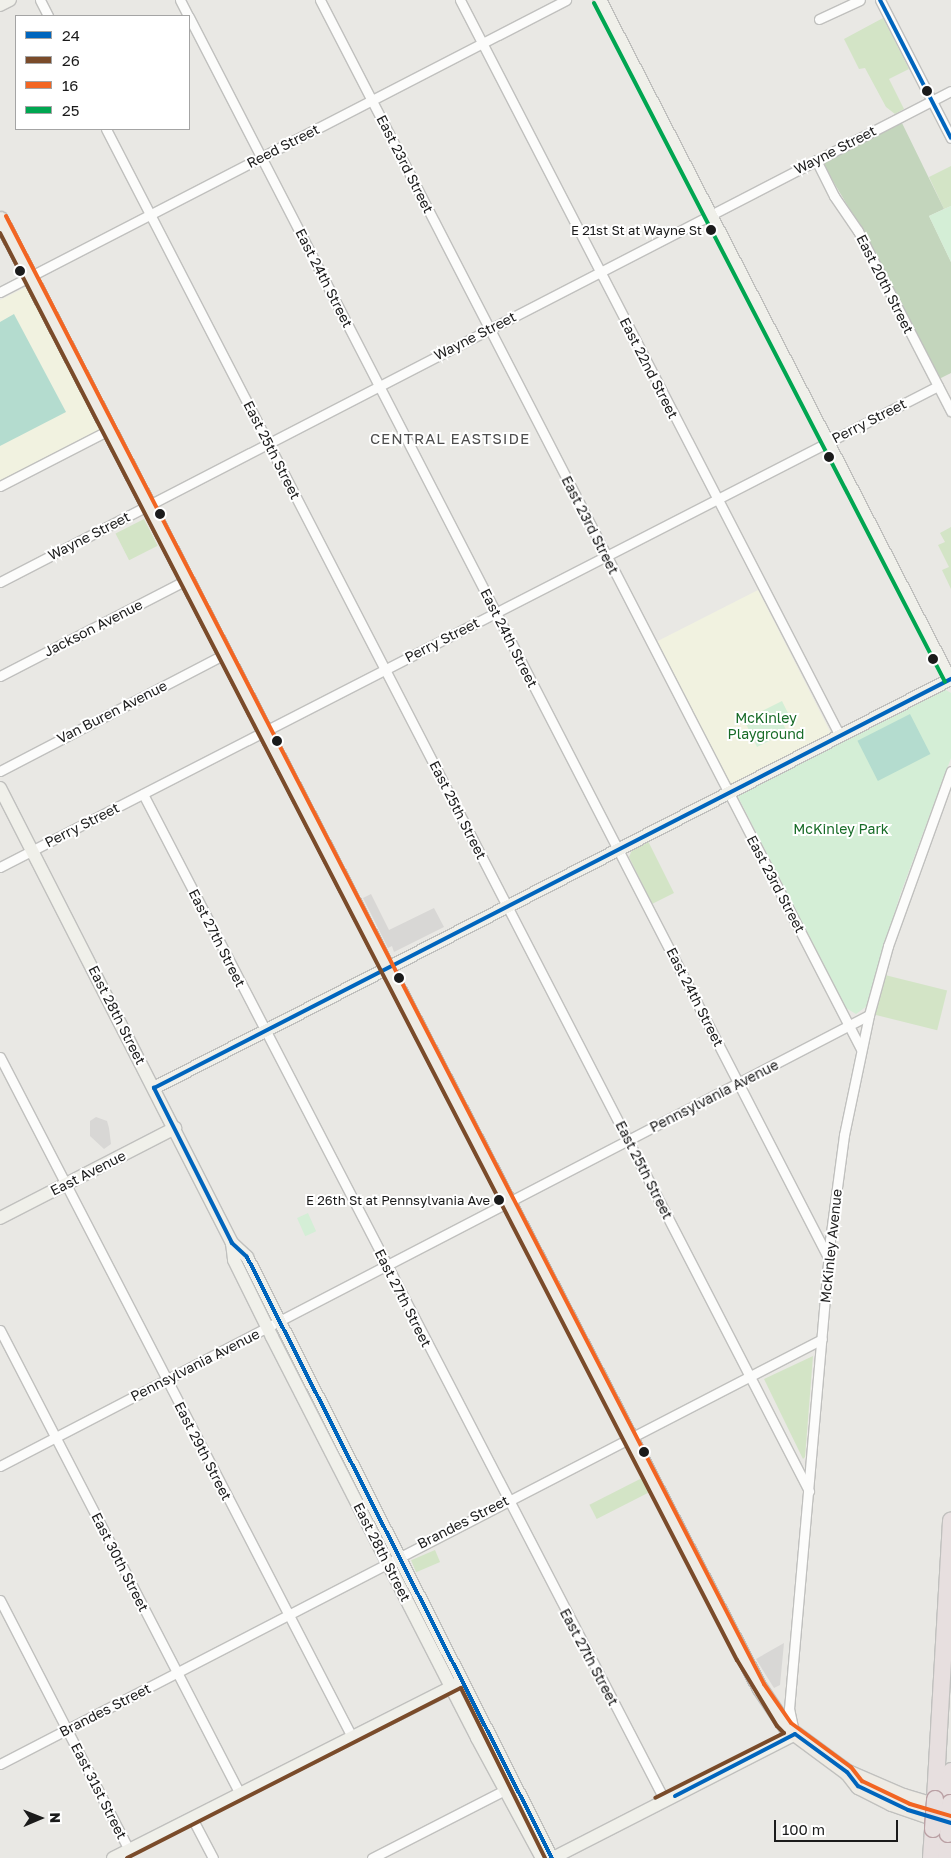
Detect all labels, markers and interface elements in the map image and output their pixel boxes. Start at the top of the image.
legend [15,15,190,130]
text: 24 [62,26,80,44]
text: 26 [62,51,80,69]
text: 16 [62,76,78,94]
unlabelled marker [922,86,932,96]
text: 25 [62,101,79,119]
street label: East 23rd Street [373,112,437,216]
street label: Reed Street [244,121,322,171]
street label: Wayne Street [791,122,879,178]
place label: E 21st St at Wayne St [571,222,702,238]
marker: E 21st St at Wayne St [706,225,716,235]
street label: East 24th Street [292,226,356,330]
street label: East 20th Street [853,232,917,336]
unlabelled marker [15,266,25,276]
street label: Wayne Street [431,308,519,364]
street label: East 22nd Street [616,315,682,421]
street label: Perry Street [829,395,909,447]
street label: East 25th Street [240,398,304,502]
district label: CENTRAL EASTSIDE [368,430,532,448]
unlabelled marker [824,452,834,462]
street label: East 23rd Street [558,473,622,577]
street label: Wayne Street [45,508,133,564]
unlabelled marker [155,509,165,519]
street label: East 24th Street [477,586,541,690]
street label: Jackson Avenue [41,596,145,660]
street label: Perry Street [402,614,482,666]
unlabelled marker [928,654,938,664]
street label: Van Buren Avenue [54,677,170,747]
park label: McKinley Playground [728,710,804,742]
unlabelled marker [272,736,282,746]
street label: East 25th Street [426,758,490,862]
street label: Perry Street [42,799,122,851]
park label: McKinley Park [793,821,889,837]
street label: East 23rd Street [743,832,809,936]
street label: East 27th Street [185,886,249,990]
street label: East 24th Street [663,945,727,1049]
street label: East 28th Street [85,963,149,1067]
unlabelled marker [394,973,404,983]
street label: Pennsylvania Avenue [647,1056,781,1136]
street label: East 25th Street [612,1118,676,1222]
street label: East Avenue [48,1147,128,1199]
street label: McKinley Avenue [817,1188,845,1304]
place label: E 26th St at Pennsylvania Ave [306,1192,490,1208]
marker: E 26th St at Pennsylvania Ave [494,1195,504,1205]
street label: East 27th Street [371,1246,435,1350]
street label: Pennsylvania Avenue [128,1325,262,1405]
street label: East 29th Street [171,1399,235,1503]
unlabelled marker [639,1447,649,1457]
street label: Brandes Street [414,1492,512,1552]
street label: East 28th Street [350,1500,414,1604]
street label: East 30th Street [88,1510,152,1614]
street label: East 27th Street [556,1606,622,1708]
street label: Brandes Street [56,1680,154,1740]
street label: East 31st Street [68,1740,130,1842]
north arrow [15,1793,65,1843]
scale bar [776,1810,900,1842]
text: N [47,1812,64,1823]
text: 100 m [782,1820,825,1838]

